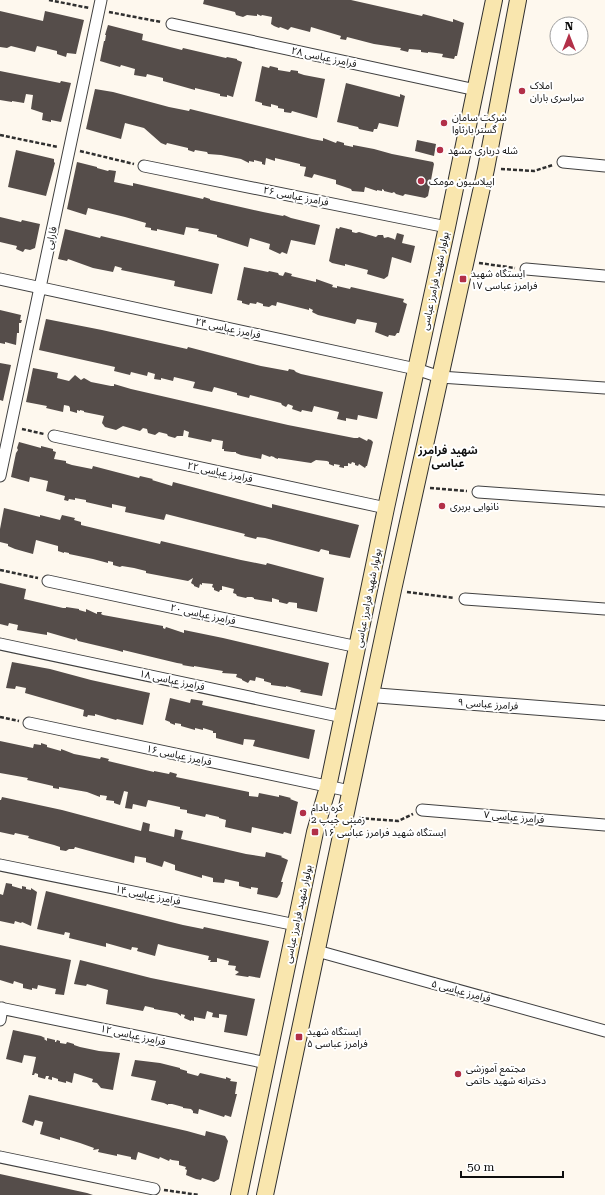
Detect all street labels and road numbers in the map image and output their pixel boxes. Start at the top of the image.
street label: فرامرز عباسی ۲۸ [290,45,358,70]
street label: فرامرز عباسی ۲۶ [262,184,330,209]
street label: فارابی [43,225,60,251]
street label: بولوار شهید فرامرز عباسی [419,230,452,331]
street label: فرامرز عباسی ۲۴ [194,316,262,341]
street label: فرامرز عباسی ۲۲ [186,460,254,485]
street label: بولوار شهید فرامرز عباسی [353,547,384,648]
street label: فرامرز عباسی ۲۰ [169,602,237,627]
street label: فرامرز عباسی ۱۸ [138,668,206,693]
street label: فرامرز عباسی ۹ [457,696,519,713]
street label: فرامرز عباسی ۱۶ [145,743,213,768]
street label: فرامرز عباسی ۷ [483,809,545,826]
street label: بولوار شهید فرامرز عباسی [282,863,315,964]
street label: فرامرز عباسی ۱۴ [114,883,182,908]
street label: فرامرز عباسی ۵ [430,978,492,1005]
street label: فرامرز عباسی ۱۲ [99,1023,167,1048]

